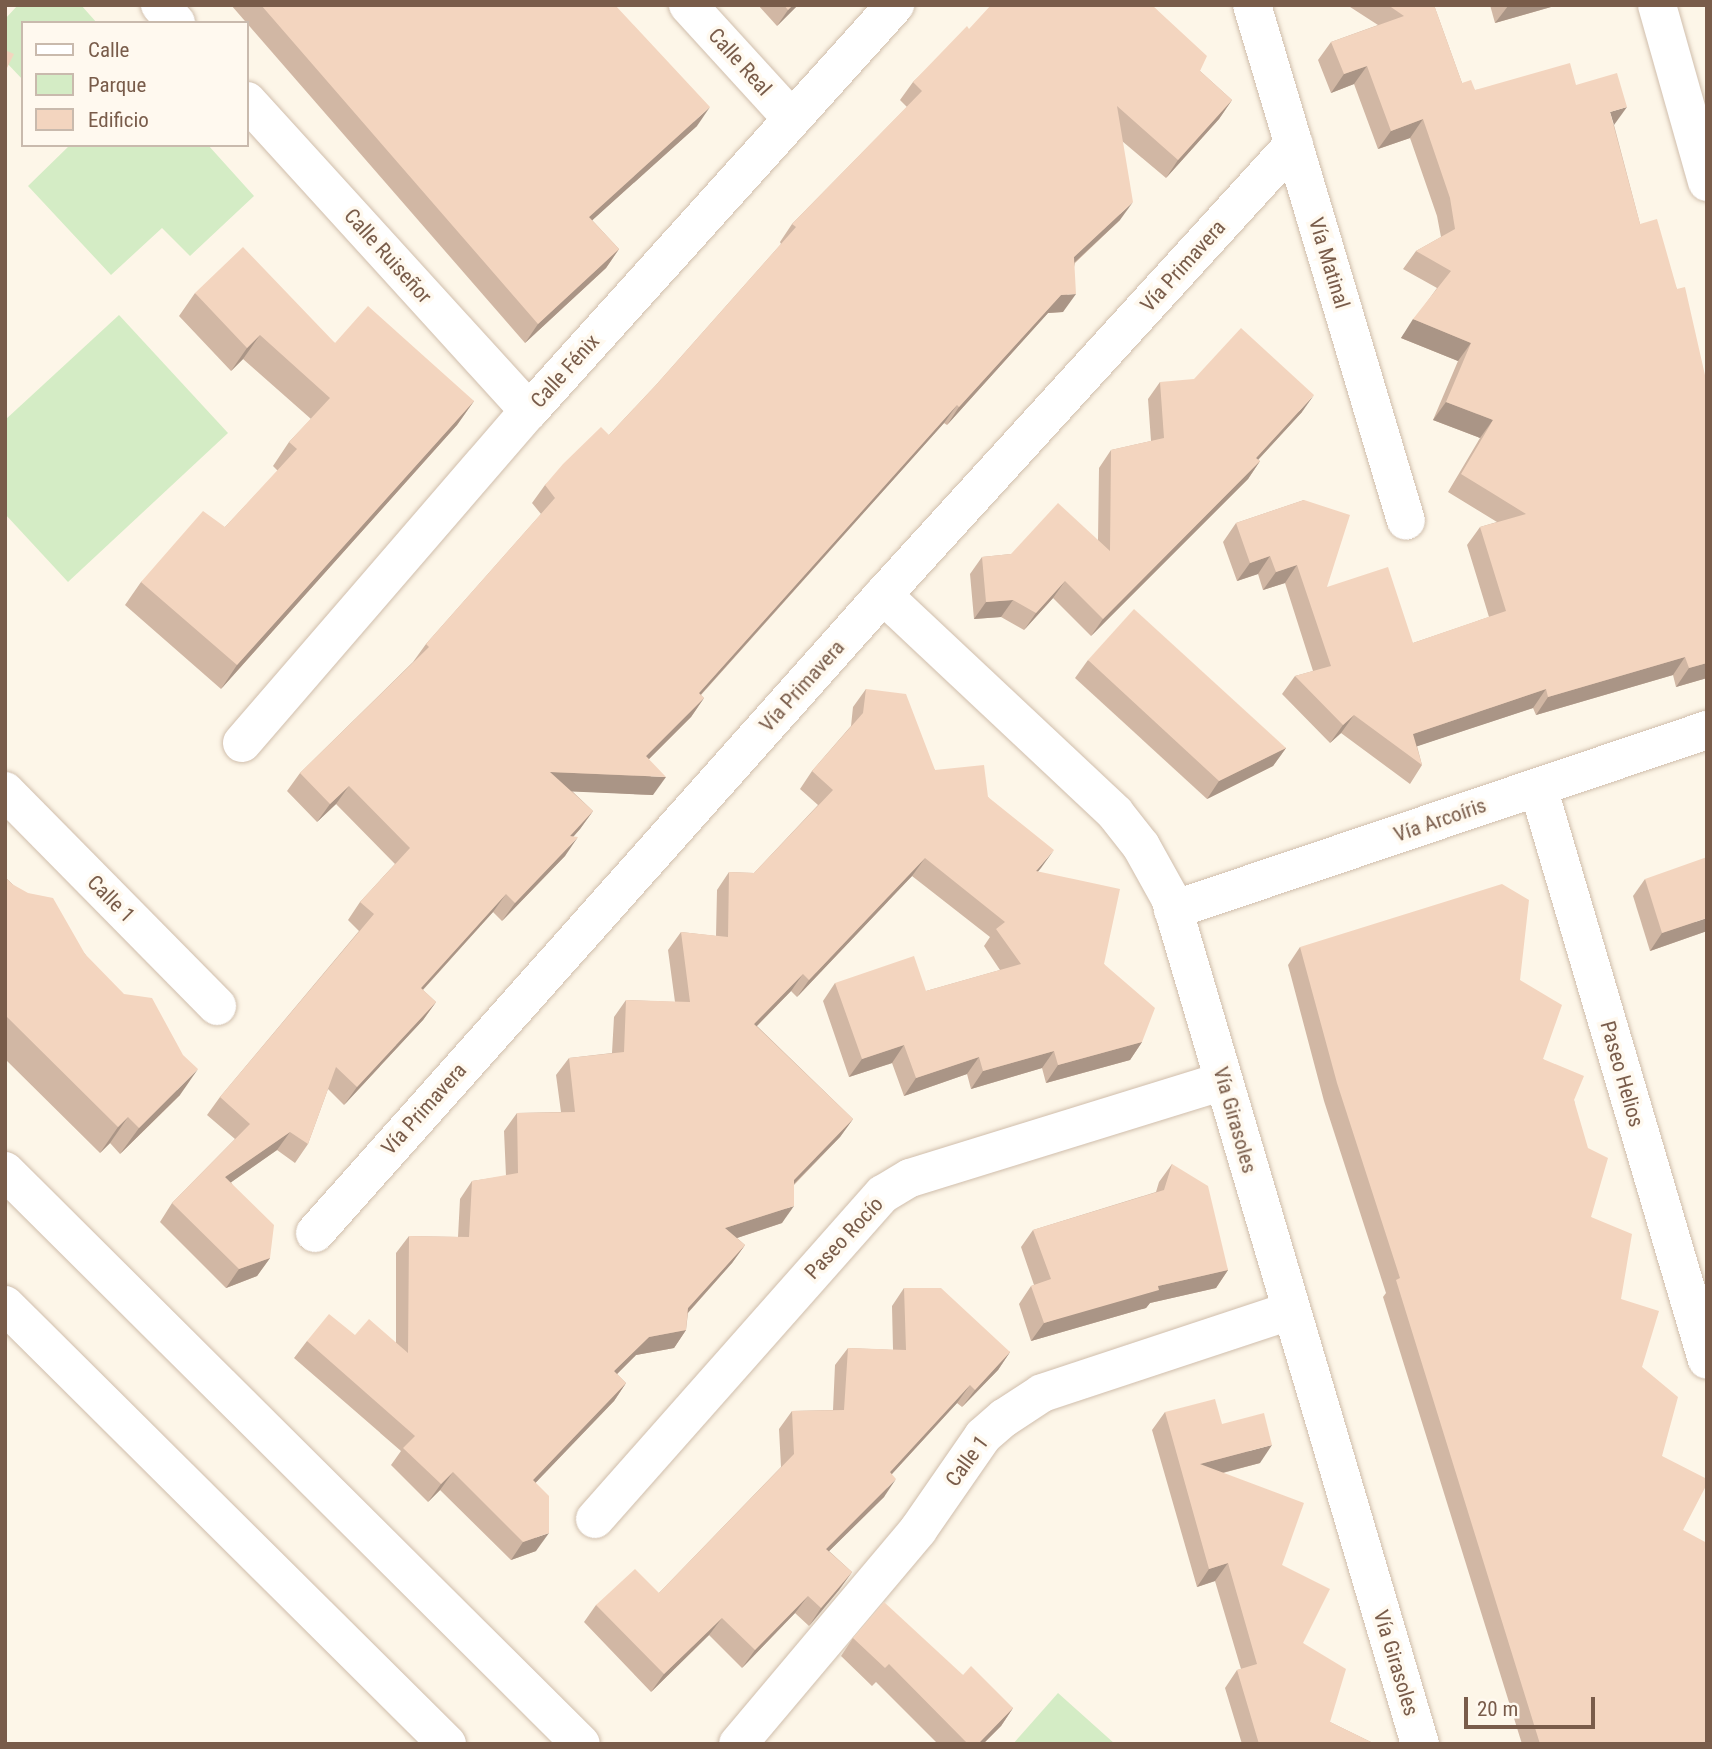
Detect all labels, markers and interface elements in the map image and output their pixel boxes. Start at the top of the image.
legend [21,21,248,147]
street label: Calle Real [703,23,777,101]
text: Calle [88,38,129,62]
text: Parque [88,73,146,97]
text: Edificio [88,108,149,132]
street label: Calle Ruiseñor [339,203,437,309]
street label: Vía Primavera [1135,215,1231,317]
street label: Vía Matinal [1303,215,1355,311]
street label: Calle Fénix [525,329,605,413]
street label: Vía Primavera [754,635,850,737]
street label: Vía Arcoíris [1391,792,1489,848]
street label: Calle 1 [82,870,140,928]
street label: Paseo Helios [1595,1018,1649,1130]
street label: Vía Primavera [376,1058,472,1160]
street label: Vía Girasoles [1208,1064,1262,1176]
street label: Paseo Rocío [800,1192,888,1284]
street label: Calle 1 [940,1431,994,1491]
street label: Vía Girasoles [1368,1607,1424,1719]
scale bar [1467,1682,1598,1726]
text: 20 m [1477,1697,1518,1721]

